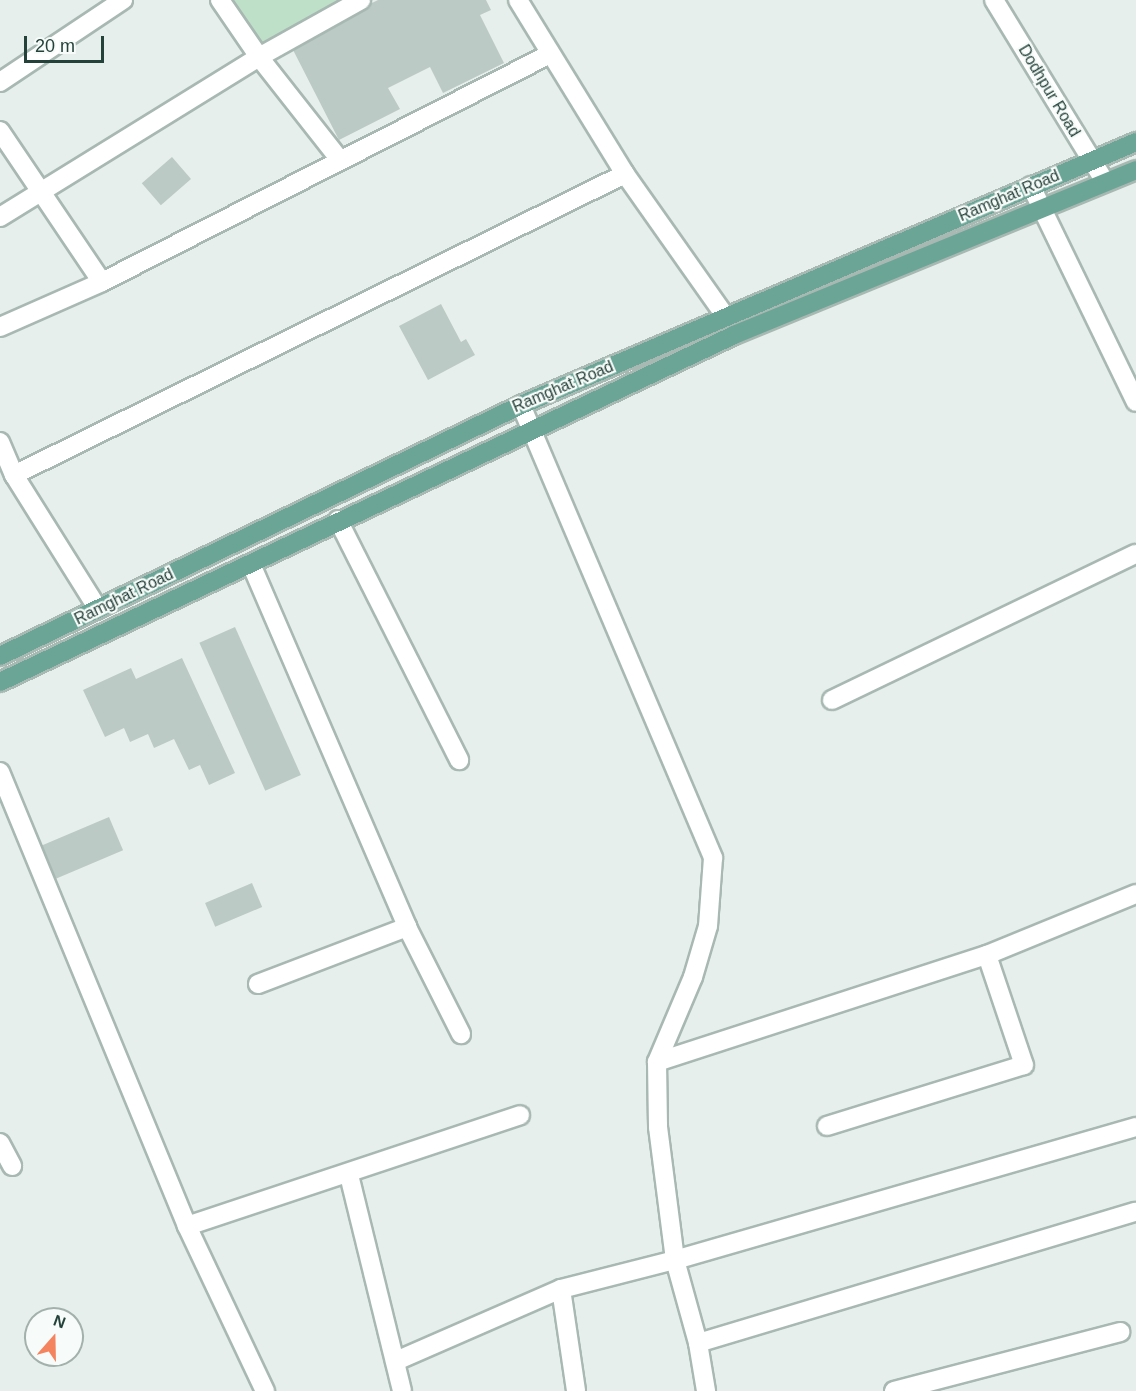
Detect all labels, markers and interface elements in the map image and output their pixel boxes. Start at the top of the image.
scale bar [27,24,106,62]
text: 20 m [35,36,75,56]
street label: Dodhpur Road [1014,41,1084,141]
street label: Ramghat Road [956,166,1062,226]
street label: Ramghat Road [510,357,616,417]
street label: Ramghat Road [71,565,177,629]
north arrow [24,1307,84,1367]
text: N [51,1312,68,1331]

